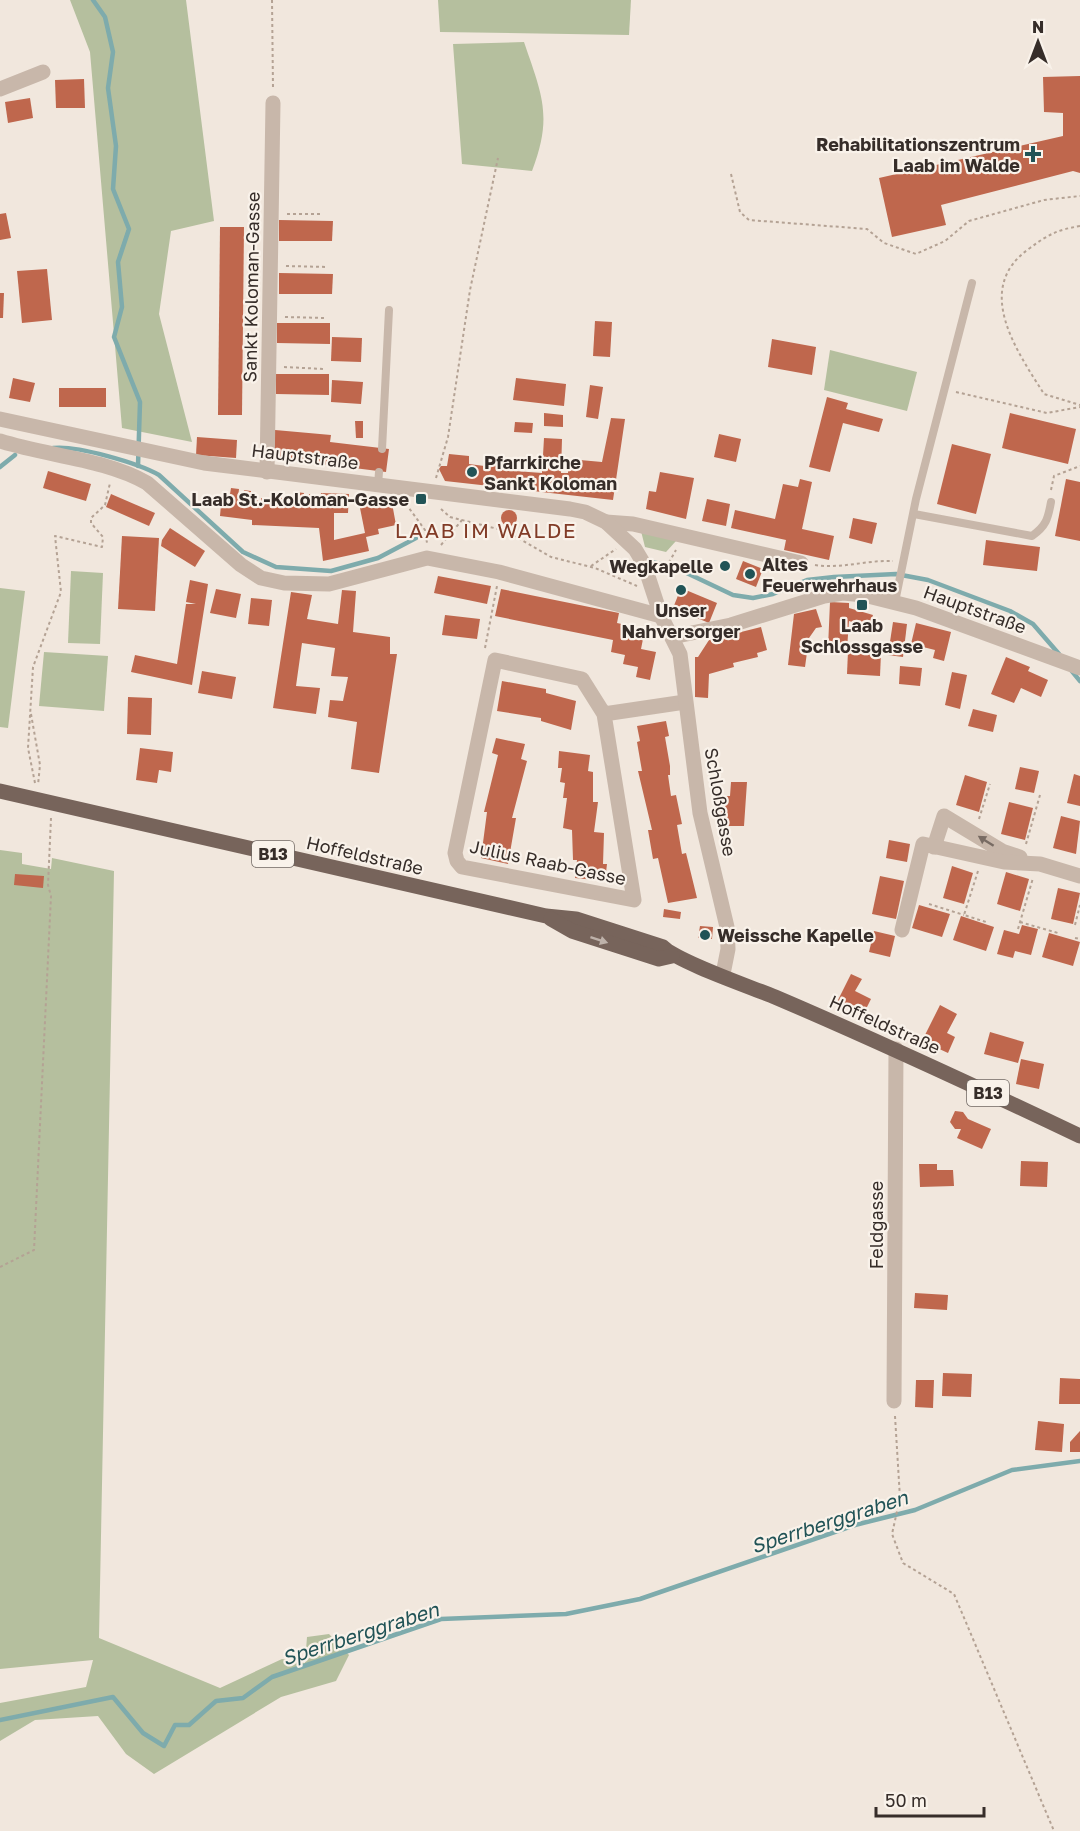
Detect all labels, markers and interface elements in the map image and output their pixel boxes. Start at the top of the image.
north arrow [1008,12,1068,72]
text: N [1032,17,1044,37]
place label: Rehabilitationszentrum Laab im Walde [816,133,1020,176]
marker: Rehabilitationszentrum Laab im Walde [1024,145,1042,163]
street label: Sankt Koloman-Gasse [238,192,264,382]
street label: Hauptstraße [250,439,360,473]
place label: Pfarrkirche Sankt Koloman [484,451,617,494]
marker: Pfarrkirche Sankt Koloman [465,465,479,479]
place label: Laab St.-Koloman-Gasse [191,488,409,510]
marker: Laab St.-Koloman-Gasse [414,492,428,506]
district label: LAAB IM WALDE [395,517,577,543]
place label: Altes Feuerwehrhaus [762,553,897,596]
place label: Wegkapelle [609,555,713,577]
marker: Wegkapelle [718,559,732,573]
marker: Altes Feuerwehrhaus [743,567,757,581]
street label: Hauptstraße [921,580,1029,638]
marker: Unser Nahversorger [674,583,688,597]
marker: Laab Schlossgasse [855,598,869,612]
place label: Unser Nahversorger [621,599,741,642]
place label: Laab Schlossgasse [801,614,924,657]
street label: Schloßgasse [701,746,741,858]
street label: Hoffeldstraße [304,831,426,879]
street label: Julius Raab-Gasse [468,835,628,889]
one-way arrow [979,835,995,847]
road number: B13 [252,841,294,867]
place label: Weissche Kapelle [717,924,874,946]
marker: Weissche Kapelle [698,928,712,942]
one-way arrow [590,936,608,945]
street label: Hoffeldstraße [826,990,944,1058]
road number: B13 [967,1080,1009,1106]
street label: Feldgasse [865,1181,887,1269]
water label: Sperrberggraben [748,1484,911,1559]
water label: Sperrberggraben [279,1596,442,1671]
scale bar [876,1780,984,1818]
text: 50 m [885,1789,927,1811]

